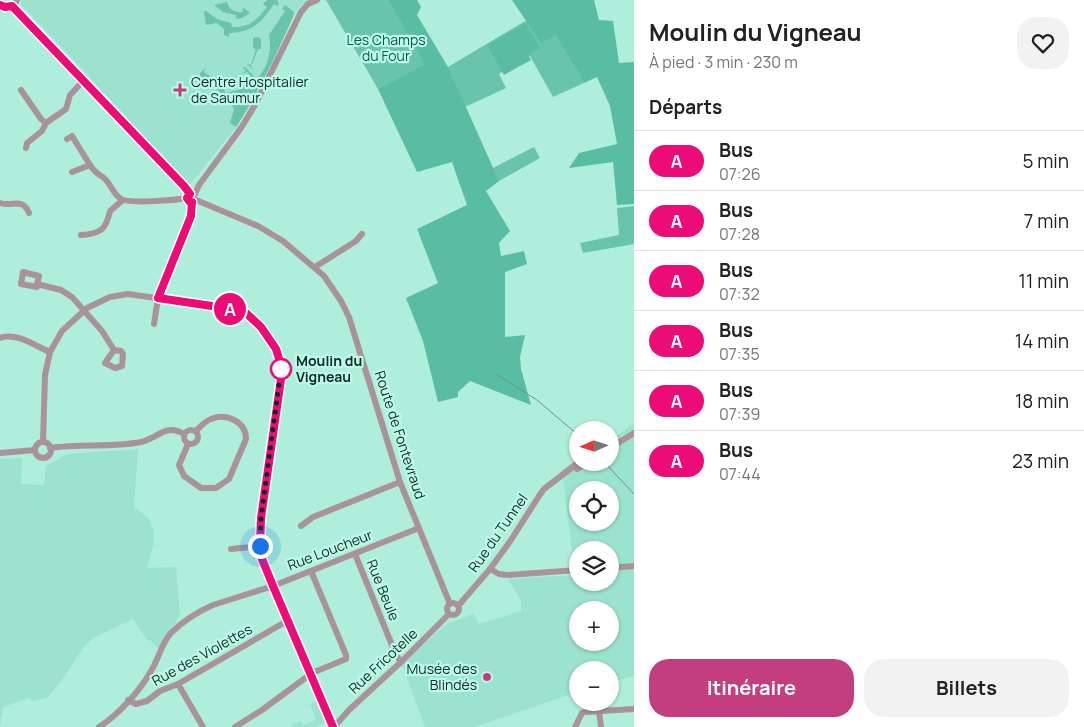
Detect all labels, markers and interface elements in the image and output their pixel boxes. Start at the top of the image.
text: Moulin du Vigneau [649,15,862,48]
button: heart [1017,17,1069,69]
park label: Les Champs du Four [346,30,426,65]
text: À pied · 3 min · 230 m [649,51,798,73]
place label: Centre Hospitalier de Saumur [191,72,309,107]
marker: Centre Hospitalier de Saumur [173,83,187,97]
text: Départs [649,94,722,120]
text: Bus [719,137,753,163]
text: 5 min [1022,148,1069,174]
text: A [670,149,683,173]
text: 07:26 [719,163,761,185]
text: Bus [719,197,753,223]
text: 7 min [1024,208,1069,234]
text: A [670,209,683,233]
text: 07:28 [719,223,760,245]
text: Bus [719,257,753,283]
text: 11 min [1019,268,1069,294]
text: A [670,269,683,293]
text: 07:32 [719,283,760,305]
line badge: A [214,293,246,325]
text: A [224,297,236,321]
text: Bus [719,317,753,343]
text: 14 min [1015,328,1069,354]
text: A [670,329,683,353]
text: 07:35 [719,343,760,365]
place label: Moulin du Vigneau [296,351,362,386]
marker: Moulin du Vigneau [270,358,292,380]
street label: Route de Fontevraud [371,368,430,501]
text: Bus [719,377,753,403]
text: 18 min [1015,388,1069,414]
text: A [670,389,683,413]
text: 07:39 [719,403,760,425]
north arrow [569,421,619,471]
map controls [569,421,619,711]
text: Bus [719,437,753,463]
text: 23 min [1012,448,1069,474]
text: A [670,449,683,473]
text: 07:44 [719,463,761,485]
button: locate [569,481,619,531]
street label: Rue du Tunnel [464,490,532,576]
street label: Rue Loucheur [285,525,375,574]
your location [248,534,273,559]
button: layers [569,541,619,591]
street label: Rue Beule [363,556,404,623]
button: + [569,601,619,651]
street label: Rue des Violettes [148,619,255,690]
street label: Rue Fricotelle [344,624,421,697]
place label: Musée des Blindés [407,659,477,694]
button: Itinéraire [649,659,854,717]
button: Billets [864,659,1069,717]
button: − [569,661,619,711]
marker: Musée des Blindés [481,671,493,683]

